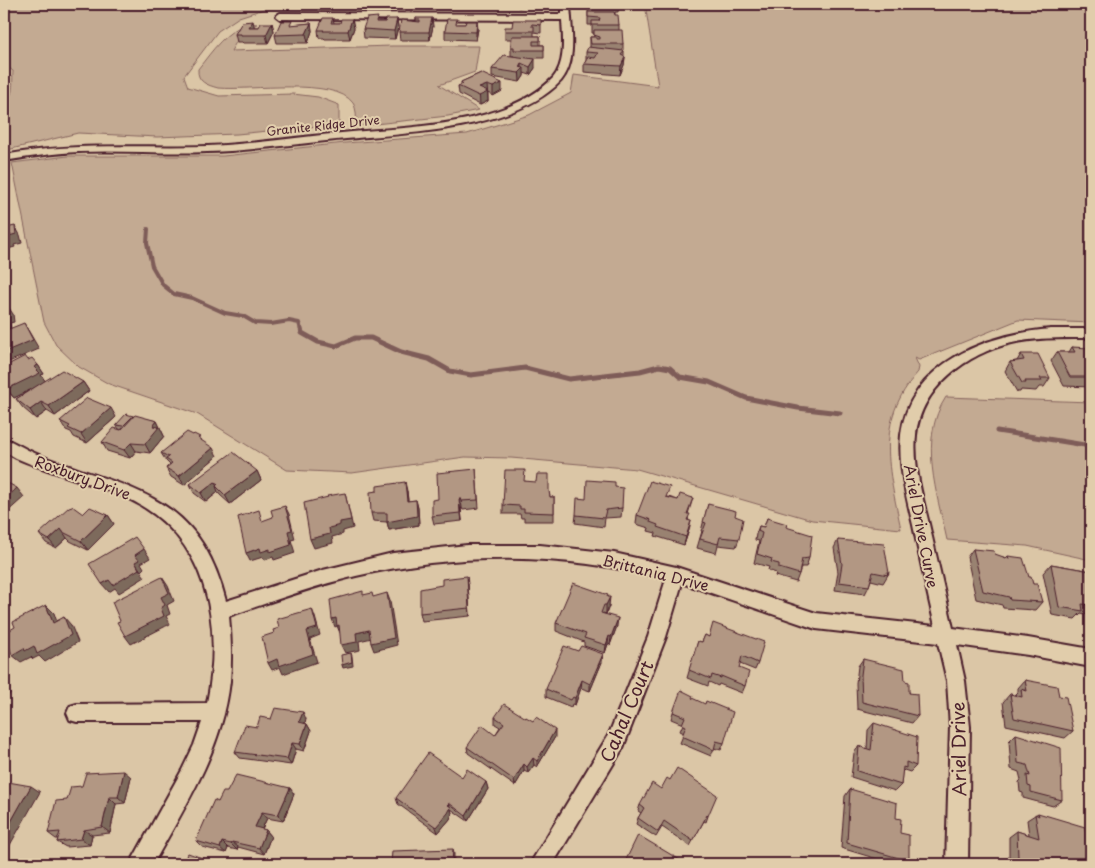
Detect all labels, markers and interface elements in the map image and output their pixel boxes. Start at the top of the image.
street label: Granite Ridge Drive [266,110,380,140]
street label: Roxbury Drive [32,449,134,505]
street label: Ariel Drive Curve [899,462,945,590]
street label: Brittania Drive [600,548,712,596]
street label: Cahal Court [592,656,660,766]
street label: Ariel Drive [944,701,972,797]

